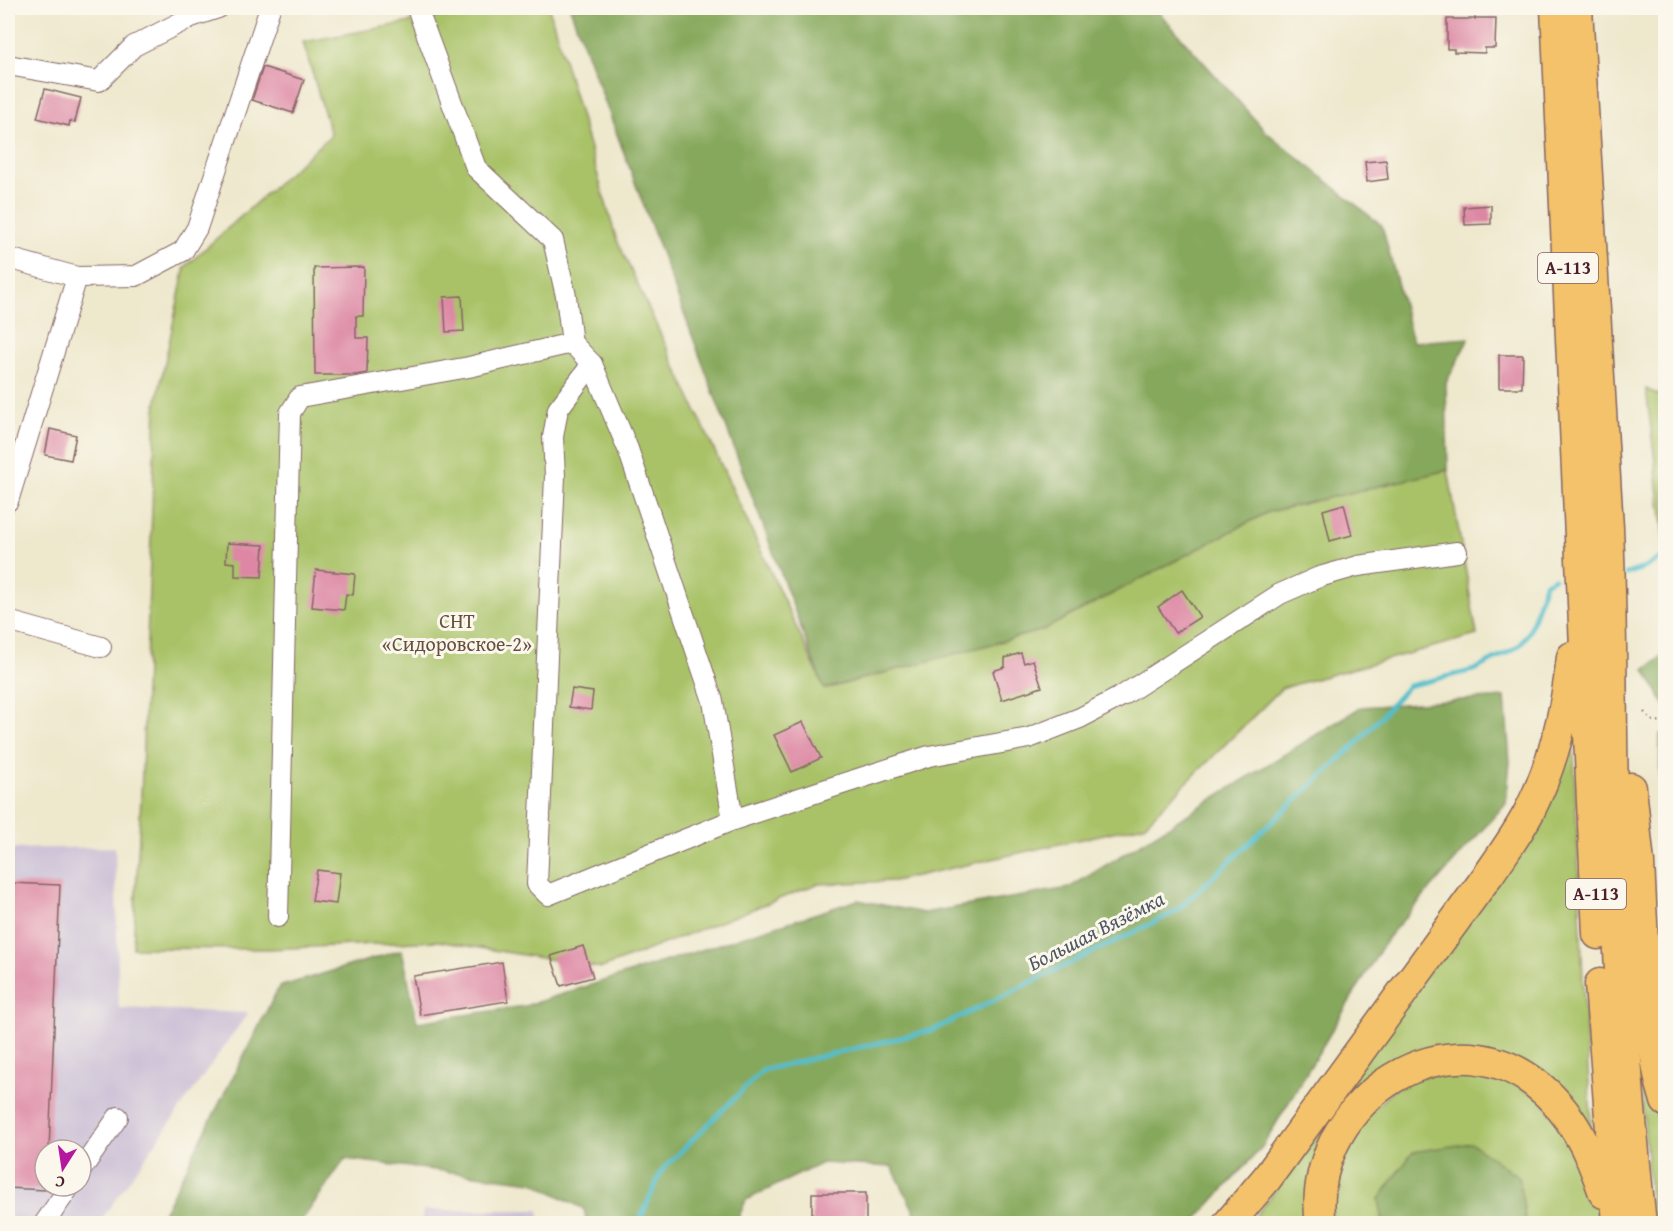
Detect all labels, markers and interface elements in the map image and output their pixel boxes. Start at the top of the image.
road number: А-113 [1538,253,1598,283]
park label: СНТ «Сидоровское-2» [382,606,532,658]
road number: А-113 [1566,879,1626,909]
water label: Большая Вязёмка [1022,883,1170,978]
north arrow [33,1138,93,1198]
text: С [53,1170,67,1195]

